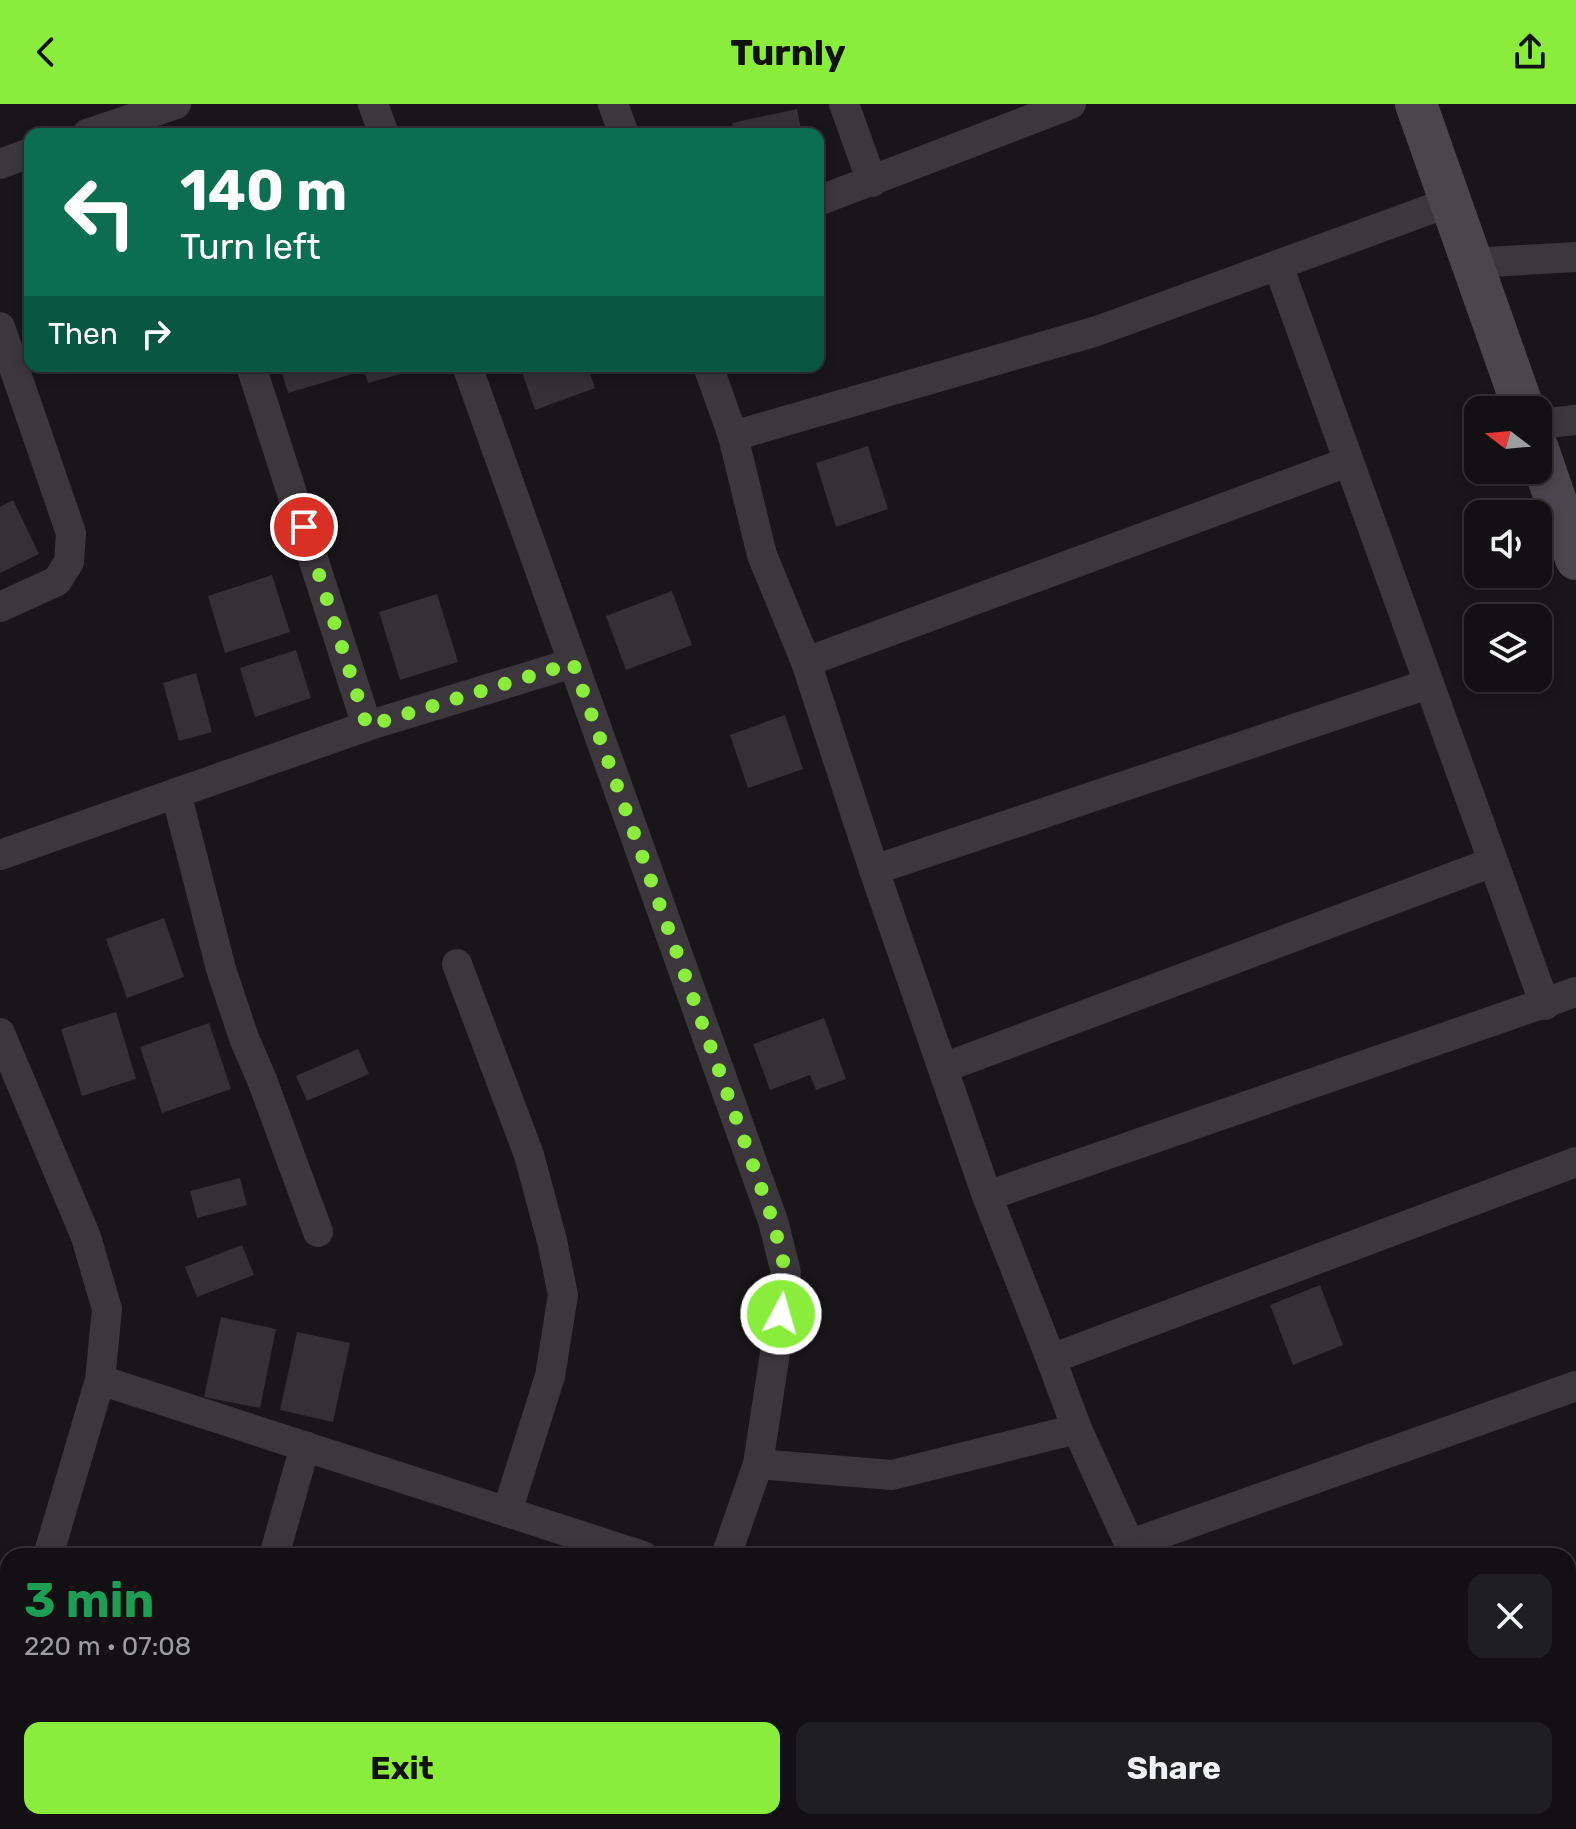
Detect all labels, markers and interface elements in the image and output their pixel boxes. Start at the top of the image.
icon: back [24,30,68,74]
icon: share [1508,30,1552,74]
text: Turnly [730,31,846,74]
text: 140 m [180,158,347,224]
icon: left [48,160,152,264]
text: Turn left [180,225,321,268]
icon: right [134,312,178,356]
text: Then [48,316,118,352]
north arrow [1464,396,1552,484]
map controls [1464,396,1552,692]
pin [270,493,338,561]
button: sound [1464,500,1552,588]
icon: arrive [282,505,326,549]
button: layers [1464,604,1552,692]
position arrow [739,1272,823,1356]
text: 3 min [24,1572,154,1629]
button: close [1468,1574,1552,1658]
text: 220 m · 07:08 [24,1631,191,1662]
button: Exit [24,1722,780,1814]
button: Share [796,1722,1552,1814]

